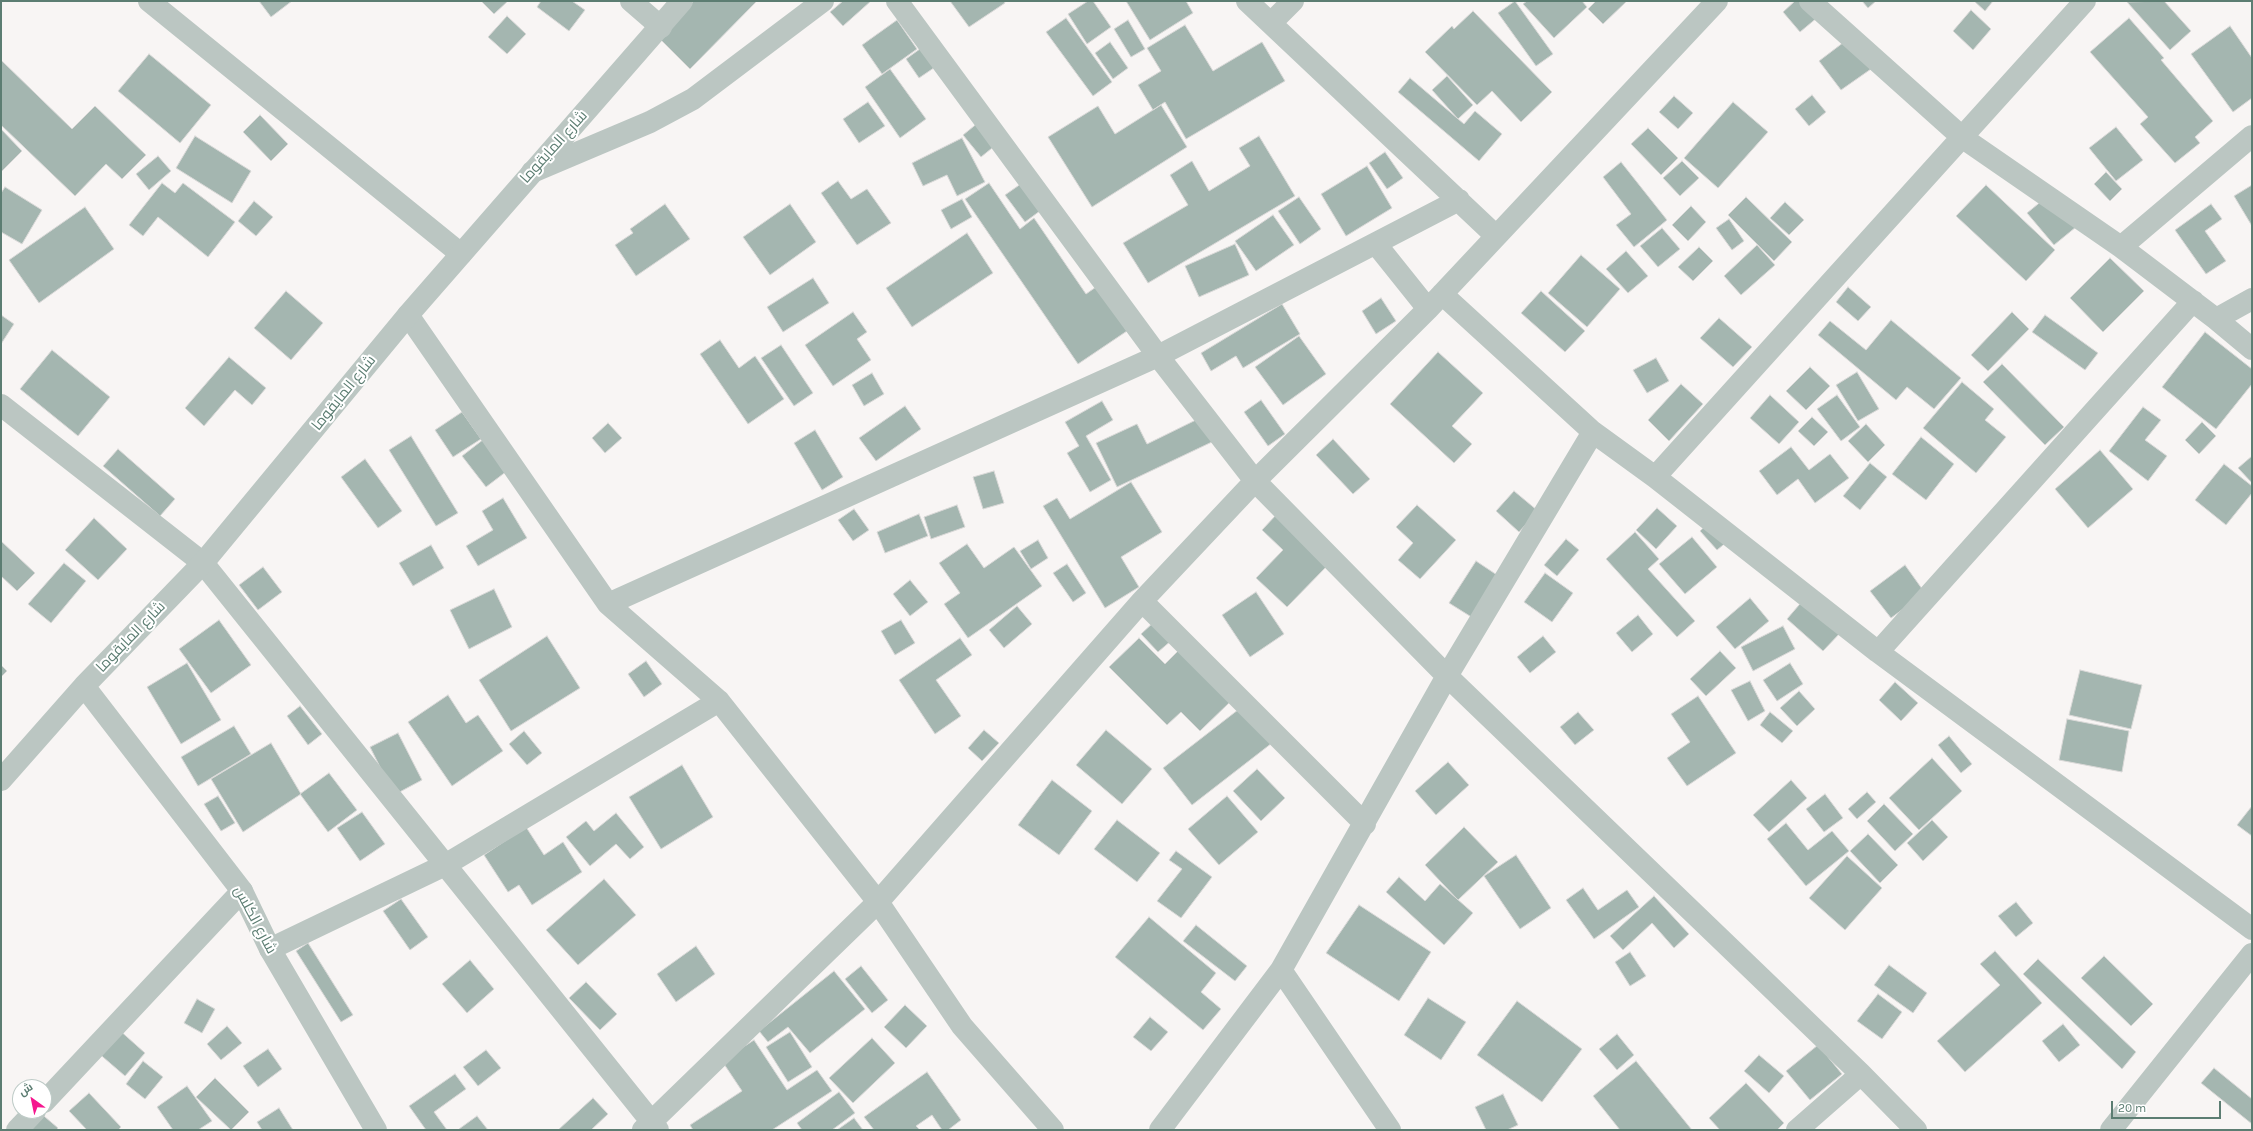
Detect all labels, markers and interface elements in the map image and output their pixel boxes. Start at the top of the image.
street label: شارع المايقوما [517,107,591,187]
street label: شارع المايقوما [308,352,380,434]
street label: شارع المايقوما [93,598,169,676]
street label: شارع الكلس [230,883,280,957]
north arrow [12,1079,52,1119]
text: ش [16,1080,35,1099]
scale bar [2113,1093,2223,1119]
text: 20 m [2118,1101,2146,1115]

